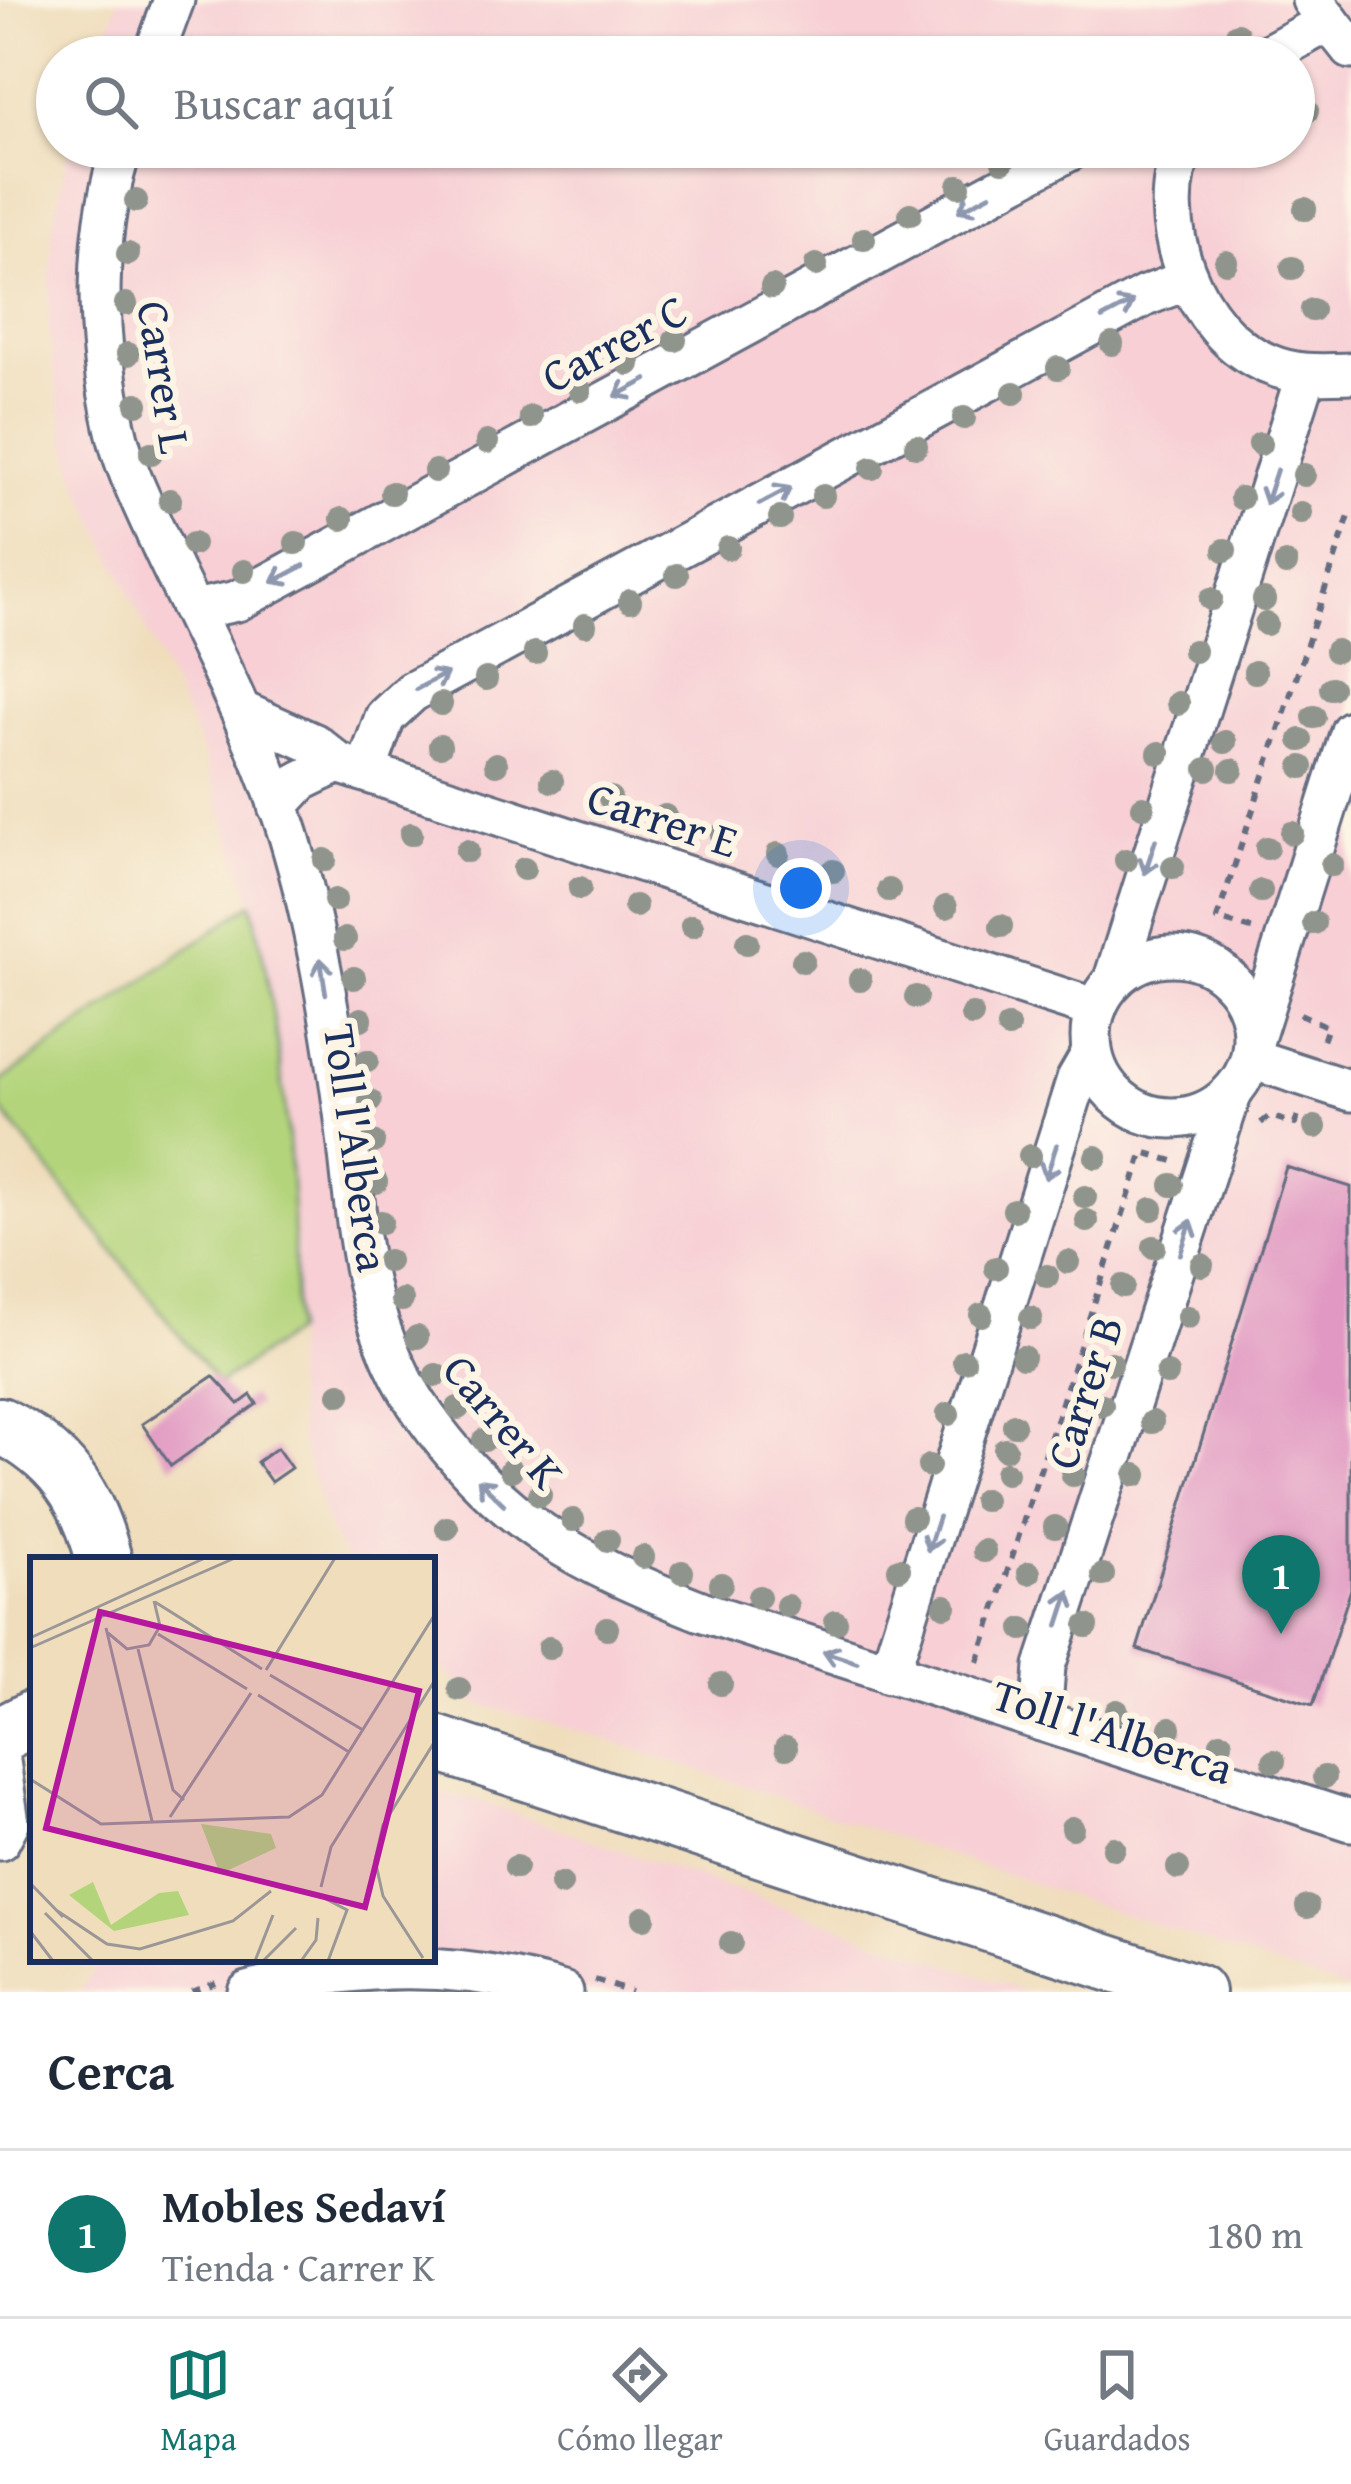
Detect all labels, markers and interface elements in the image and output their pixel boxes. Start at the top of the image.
search box [36,36,1315,168]
icon: search [78,69,144,135]
text: Buscar aquí [174,70,393,135]
one-way arrow [957,192,992,215]
street label: Carrer C [530,277,698,408]
street label: Carrer L [121,296,210,458]
one-way arrow [1100,298,1135,321]
one-way arrow [614,377,649,400]
one-way arrow [1258,467,1280,505]
one-way arrow [757,484,792,507]
one-way arrow [271,563,306,586]
one-way arrow [413,669,448,692]
street label: Carrer E [580,764,747,873]
one-way arrow [1137,837,1159,875]
your location [771,858,831,918]
one-way arrow [310,957,333,996]
street label: Toll l'Alberca [308,1020,407,1276]
one-way arrow [1038,1142,1060,1180]
one-way arrow [1176,1219,1198,1257]
street label: Carrer B [1028,1307,1139,1477]
street label: Carrer K [429,1339,580,1502]
one-way arrow [477,1479,506,1507]
one-way arrow [920,1514,942,1552]
pin: 1 [1242,1535,1320,1634]
inset map [30,1557,435,1962]
one-way arrow [1055,1590,1077,1628]
one-way arrow [822,1645,859,1666]
street label: Toll l'Alberca [985,1661,1242,1800]
text: Cerca [48,2033,174,2108]
text: Mobles Sedaví [162,2173,446,2238]
text: 1 [77,2205,97,2262]
text: 180 m [1206,2205,1303,2262]
text: Tienda · Carrer K [162,2238,435,2295]
tab: Mapa [160,2342,236,2462]
tab: Cómo llegar [557,2342,723,2462]
tab: Guardados [1044,2342,1191,2462]

